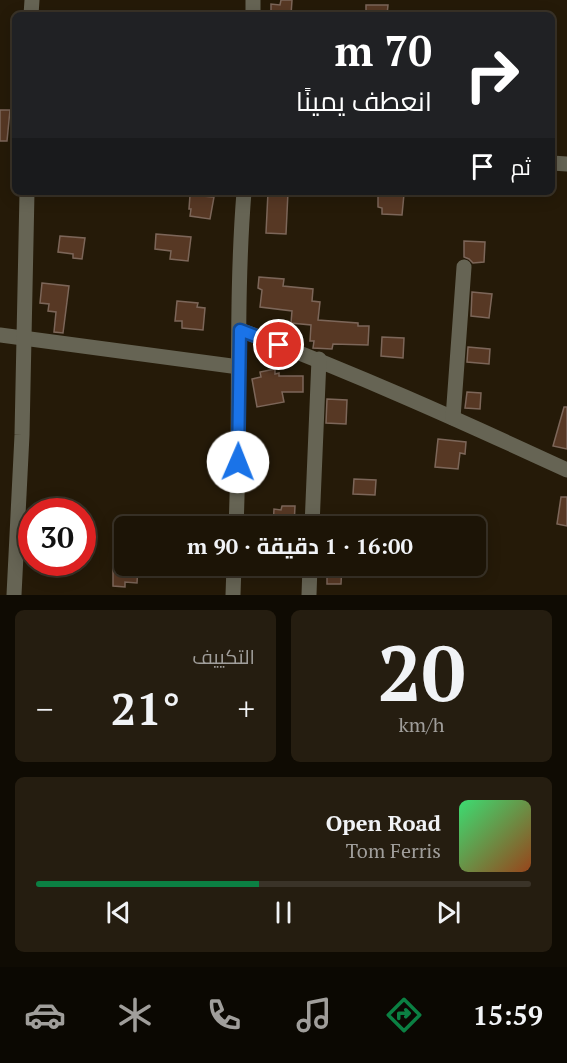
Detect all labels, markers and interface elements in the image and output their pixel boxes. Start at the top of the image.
text: 70 m [334,22,432,78]
icon: right [453,36,531,114]
text: انعطف يمينًا [296,83,432,119]
icon: arrive [466,150,499,183]
text: ثم [511,152,531,181]
pin [253,319,304,370]
icon: arrive [262,328,295,361]
position arrow [206,430,270,494]
speed limit sign: 30 [18,498,96,576]
text: 16:00 · 1 دقيقة · 90 m [187,531,413,560]
text: 20 [377,620,466,723]
text: التكييف [192,643,255,670]
text: 21° [111,678,180,738]
text: − [36,687,54,730]
text: + [237,687,255,730]
text: km/h [398,711,445,738]
text: Open Road [326,808,441,837]
text: Tom Ferris [346,837,441,864]
icon: previous [102,896,135,929]
icon: pause [267,896,300,929]
icon: next [432,896,465,929]
icon: car [24,994,66,1036]
icon: climate [114,994,156,1036]
icon: phone [203,994,245,1036]
icon: music [293,994,335,1036]
icon: directions [383,994,425,1036]
text: 15:59 [473,997,543,1033]

